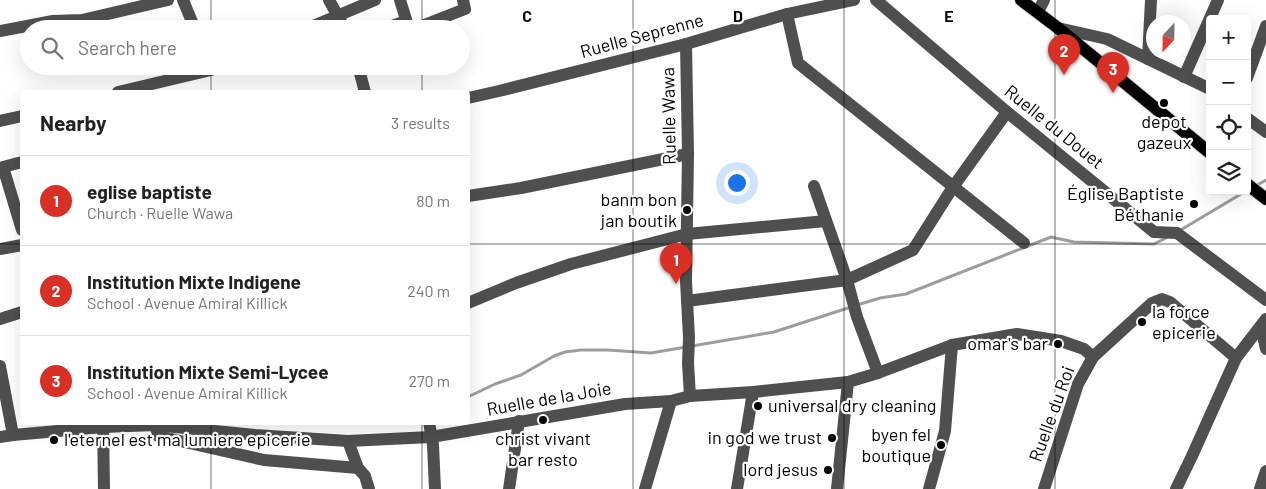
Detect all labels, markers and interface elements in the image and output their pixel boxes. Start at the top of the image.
text: C [522,6,532,25]
text: D [733,6,743,25]
text: E [944,6,954,25]
street label: Ruelle Seprenne [578,8,706,62]
north arrow [1146,15,1191,60]
map controls [1206,15,1251,195]
button: + [1206,15,1251,60]
search box [20,20,470,75]
icon: search [38,34,66,62]
pin: 2 [1048,34,1080,75]
text: Search here [78,36,177,59]
pin: 3 [1097,52,1129,93]
button: − [1206,60,1251,105]
street label: Ruelle Wawa [656,67,680,165]
street label: Ruelle du Douet [1001,79,1109,173]
marker: depot gazeux [1158,97,1170,109]
button: locate [1206,105,1251,150]
text: Nearby [40,110,106,135]
place label: depot gazeux [1137,110,1192,153]
text: 3 results [391,113,450,132]
button: layers [1206,150,1251,195]
your location [724,170,750,196]
text: eglise baptiste [87,180,212,203]
place label: Église Baptiste Béthanie [1067,182,1184,225]
place label: banm bon jan boutik [600,188,677,231]
text: 1 [53,191,59,210]
text: 80 m [416,191,450,210]
marker: Église Baptiste Béthanie [1188,198,1200,210]
text: Church · Ruelle Wawa [87,203,233,222]
marker: banm bon jan boutik [681,204,693,216]
pin: 1 [660,243,692,284]
text: Institution Mixte Indigene [87,270,301,293]
text: 2 [52,281,60,300]
text: 240 m [407,281,450,300]
text: School · Avenue Amiral Killick [87,293,288,312]
place label: la force epicerie [1152,300,1216,343]
marker: la force epicerie [1136,316,1148,328]
place label: omar's bar [967,332,1048,354]
marker: omar's bar [1052,338,1064,350]
text: Institution Mixte Semi-Lycee [87,360,329,383]
street label: Ruelle du Roi [1024,363,1079,464]
text: 3 [52,371,60,390]
text: 270 m [408,371,450,390]
street label: Ruelle de la Joie [485,376,613,420]
text: School · Avenue Amiral Killick [87,383,288,402]
place label: universal dry cleaning [768,394,936,416]
marker: universal dry cleaning [752,400,764,412]
marker: christ vivant bar resto [537,414,549,426]
place label: byen fel boutique [862,423,931,466]
place label: in god we trust [707,426,822,448]
place label: christ vivant bar resto [495,427,591,470]
place label: l'eternel est ma lumiere epicerie [64,428,311,450]
marker: in god we trust [826,432,838,444]
marker: l'eternel est ma lumiere epicerie [48,434,60,446]
marker: byen fel boutique [935,439,947,451]
place label: lord jesus [743,458,818,480]
marker: lord jesus [822,464,834,476]

